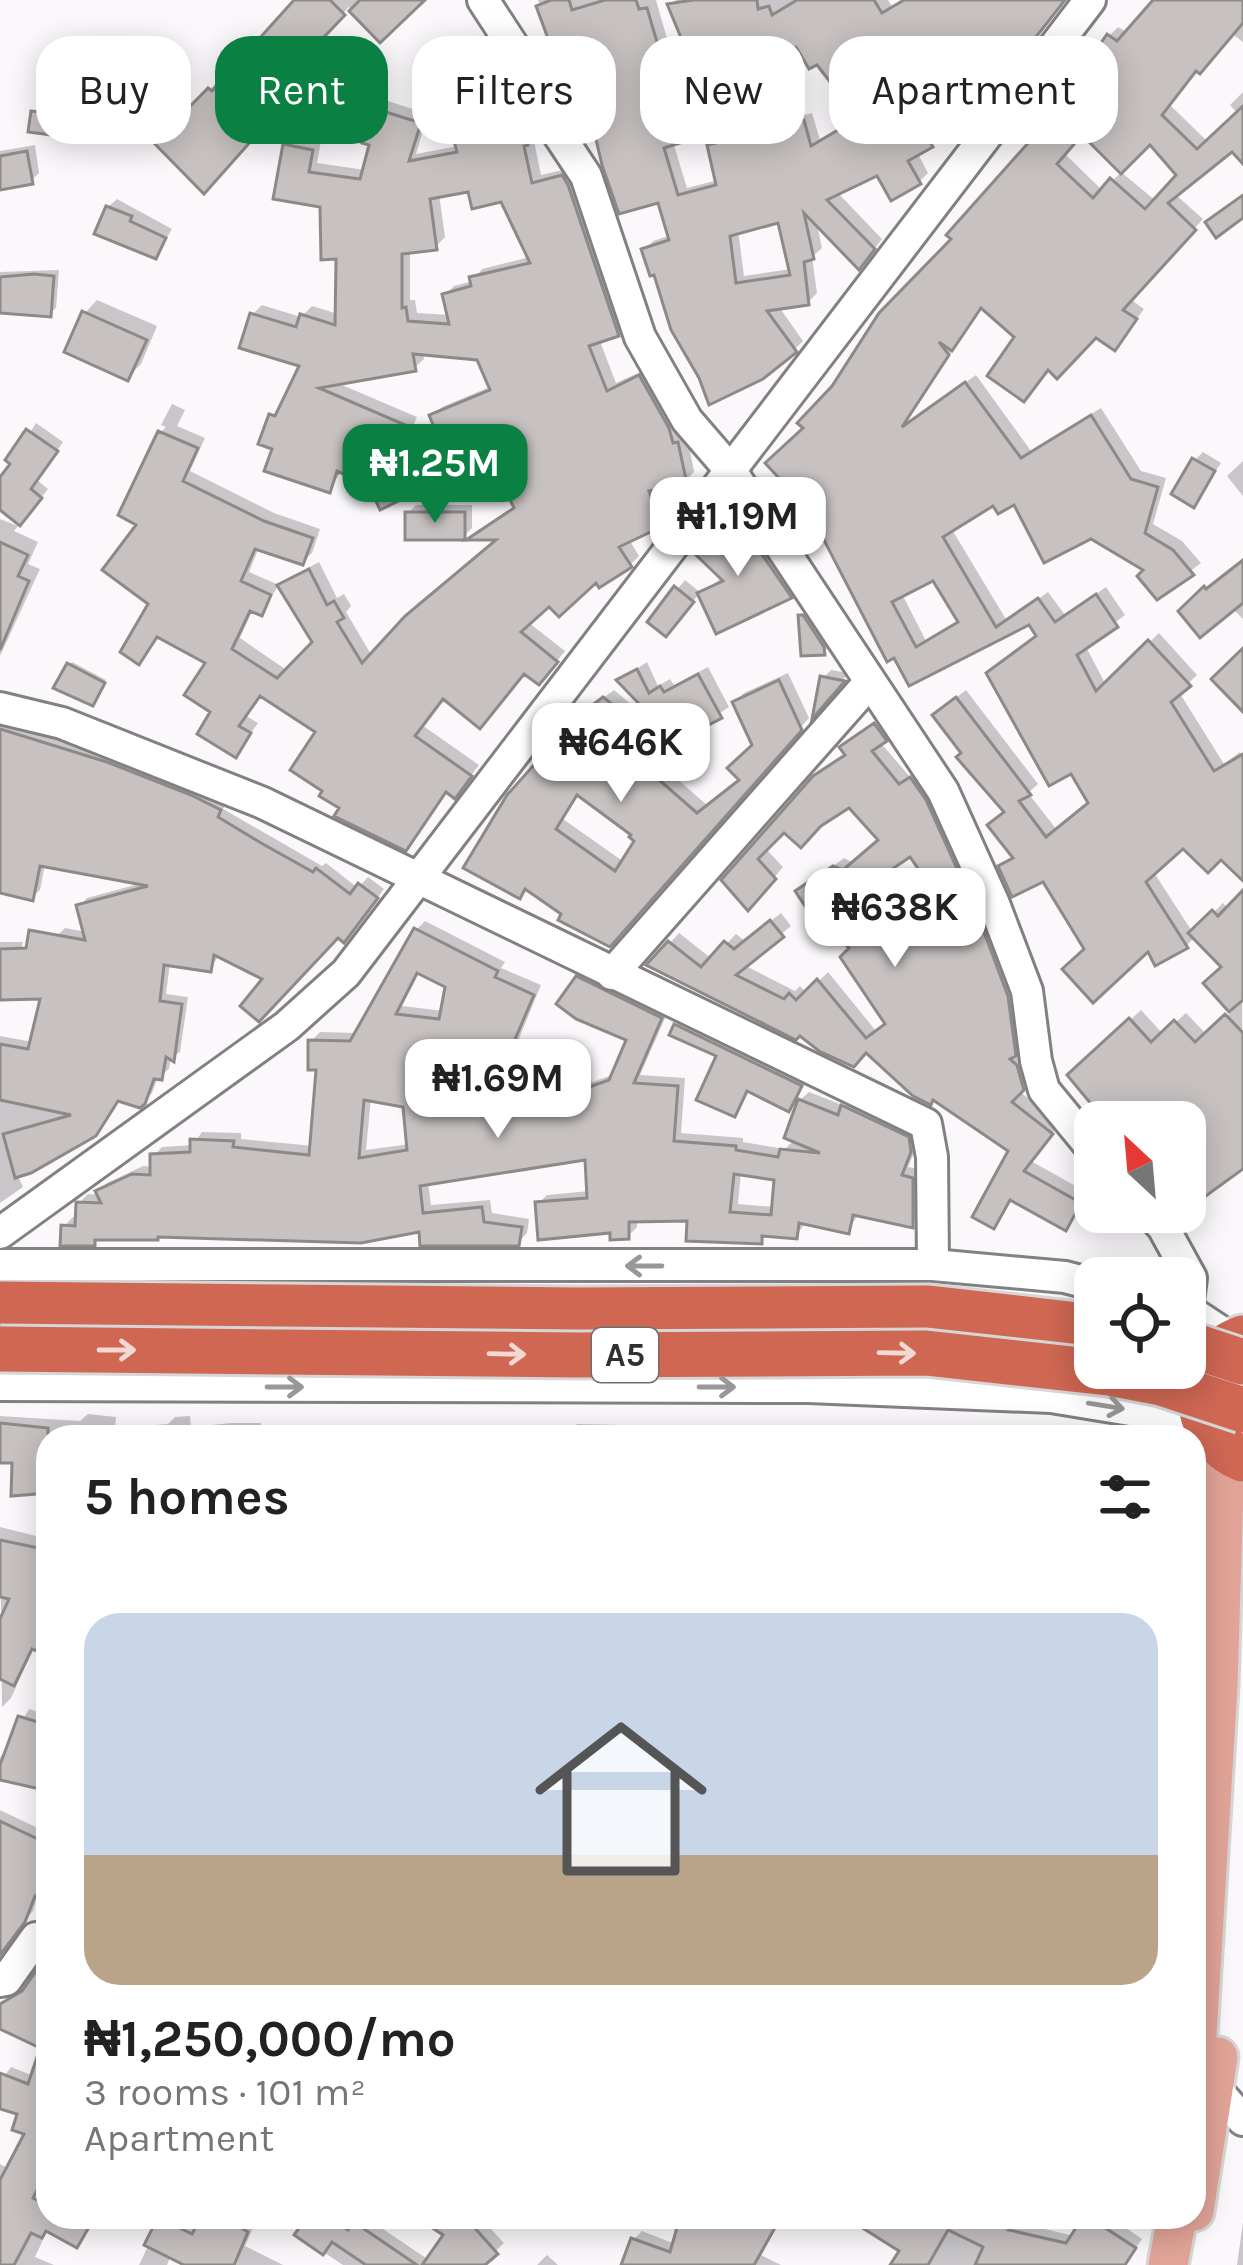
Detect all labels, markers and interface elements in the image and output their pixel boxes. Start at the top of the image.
chip: Buy [36,36,191,144]
chip: Rent [215,36,388,144]
chip: Filters [412,36,616,144]
chip: New [640,36,805,144]
chip: Apartment [829,36,1118,144]
pin: ₦1.25M [337,424,533,526]
text: ₦1.25M [370,440,500,486]
pin: ₦1.19M [640,477,836,579]
text: ₦1.19M [677,493,799,539]
pin: ₦646K [537,703,705,805]
text: ₦646K [559,719,683,765]
pin: ₦638K [811,868,979,970]
text: ₦638K [832,884,958,930]
pin: ₦1.69M [400,1039,596,1141]
text: ₦1.69M [432,1055,564,1101]
north arrow [1074,1101,1206,1233]
map controls [1074,1101,1206,1389]
one-way arrow [625,1255,664,1277]
button: locate [1074,1257,1206,1389]
road number: A5 [592,1328,658,1382]
one-way arrow [97,1339,136,1361]
one-way arrow [877,1341,916,1364]
one-way arrow [487,1343,526,1365]
one-way arrow [265,1376,304,1398]
one-way arrow [697,1376,736,1398]
one-way arrow [1086,1396,1125,1419]
icon: filters [1092,1464,1158,1530]
text: 5 homes [84,1467,290,1527]
icon: home [513,1691,729,1907]
text: ₦1,250,000/mo [84,2009,456,2069]
text: 3 rooms · 101 m² [84,2069,366,2115]
text: Apartment [84,2115,274,2161]

